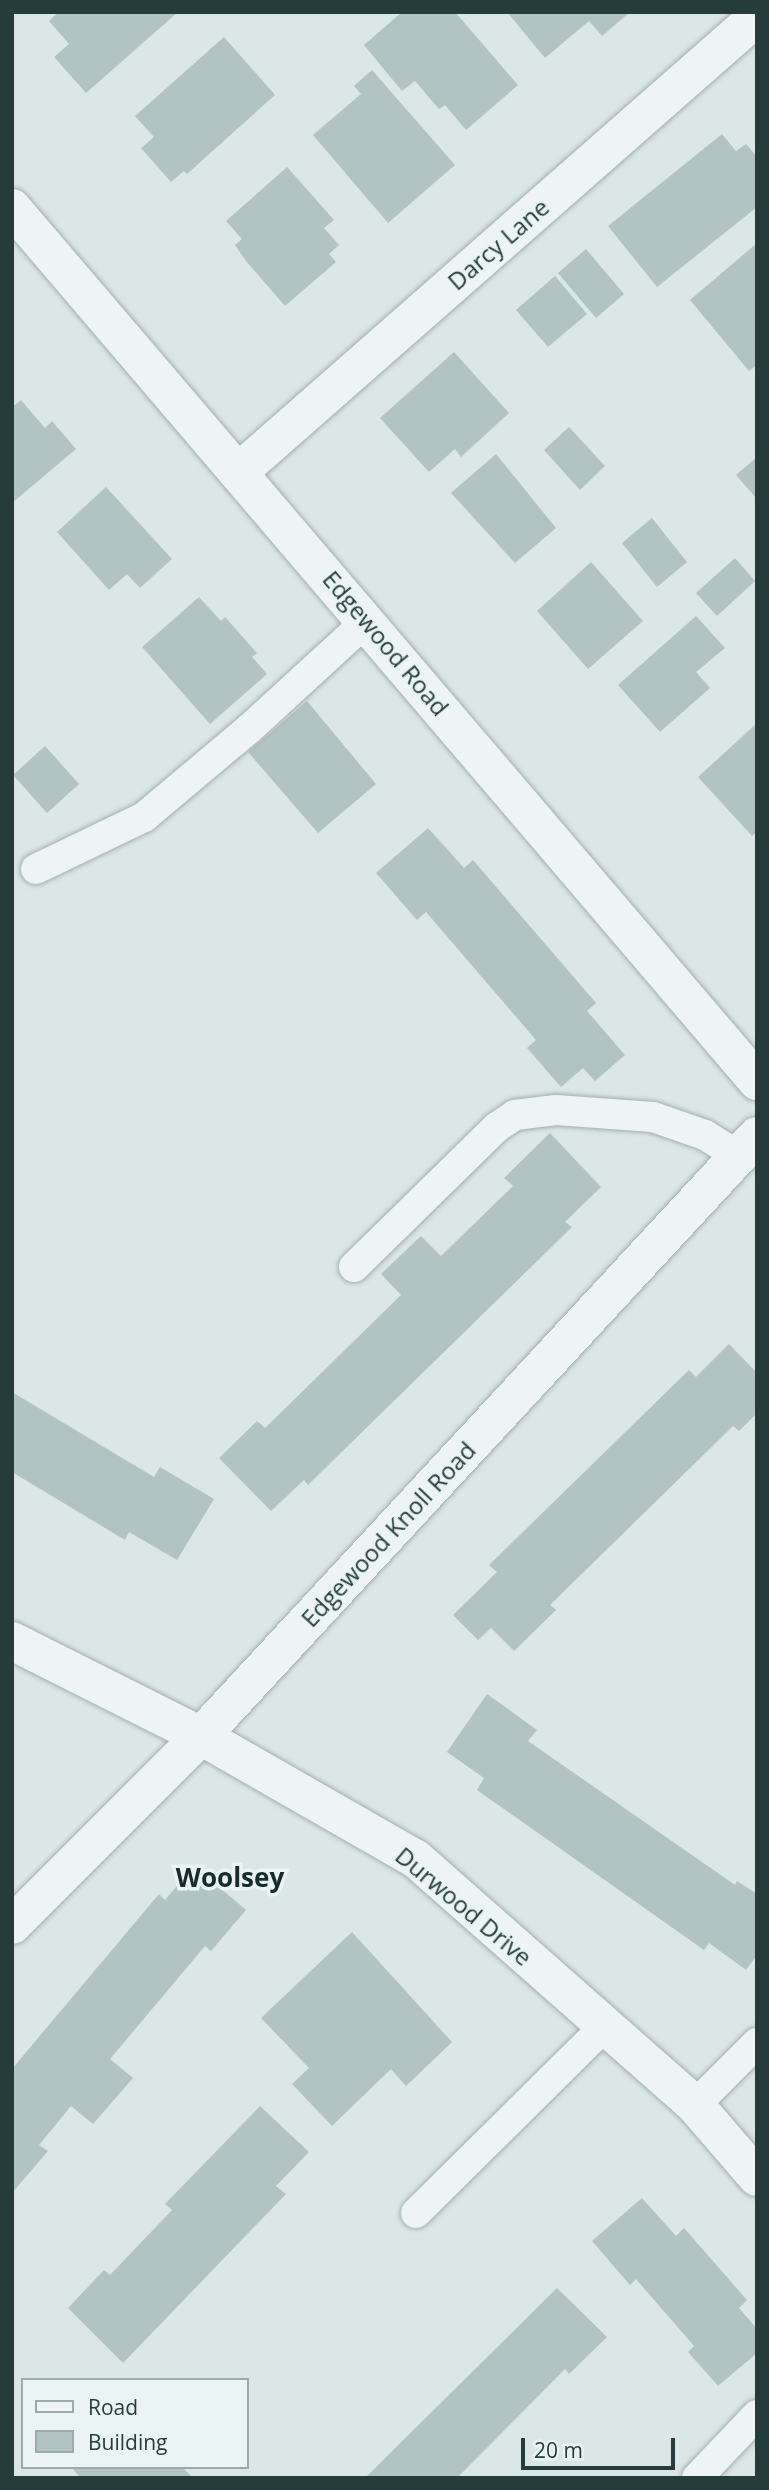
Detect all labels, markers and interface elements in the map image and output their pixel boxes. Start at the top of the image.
street label: Darcy Lane [442,192,554,296]
street label: Edgewood Road [317,565,455,721]
street label: Edgewood Knoll Road [295,1436,481,1632]
street label: Durwood Drive [390,1841,538,1971]
district label: Woolsey [176,1862,284,1894]
legend [21,2378,248,2469]
text: Road [88,2393,138,2421]
scale bar [524,2424,678,2468]
text: Building [88,2428,167,2456]
text: 20 m [534,2436,583,2464]

